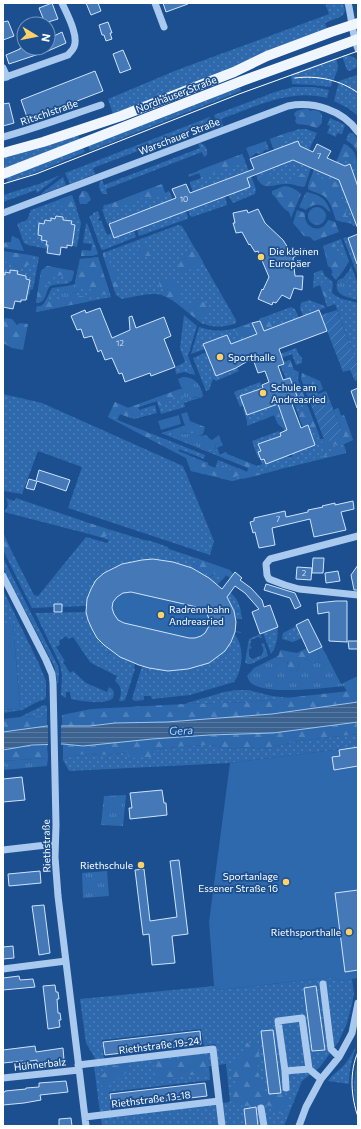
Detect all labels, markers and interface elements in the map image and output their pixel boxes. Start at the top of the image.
north arrow [16,16,56,56]
text: N [39,33,53,43]
street label: Nordhäuser Straße [134,73,218,115]
street label: Ritschlstraße [19,97,79,127]
street label: Warschauer Straße [137,115,221,157]
house number: 7 [317,151,321,161]
house number: 10 [180,194,188,204]
place label: Die kleinen Europäer [269,245,319,269]
marker: Die kleinen Europäer [256,252,266,262]
house number: 12 [116,338,124,348]
place label: Sporthalle [228,351,275,363]
marker: Sporthalle [215,352,225,362]
place label: Schule am Andreasried [271,381,326,405]
marker: Schule am Andreasried [258,388,268,398]
house number: 7 [276,514,280,524]
house number: 2 [302,568,307,578]
place label: Radrennbahn Andreasried [169,603,230,627]
marker: Radrennbahn Andreasried [156,610,166,620]
water label: Gera [169,723,194,737]
street label: Riethstraße [40,819,52,873]
place label: Riethschule [80,859,133,871]
marker: Riethschule [136,860,146,870]
place label: Sportanlage Essener Straße 16 [198,870,278,894]
marker: Sportanlage Essener Straße 16 [281,877,291,887]
place label: Riethsporthalle [271,926,341,938]
marker: Riethsporthalle [344,927,354,937]
street label: Riethstraße 19-24 [118,1034,200,1056]
street label: Hühnerbalz [13,1055,67,1073]
street label: Riethstraße 13-18 [111,1088,191,1110]

